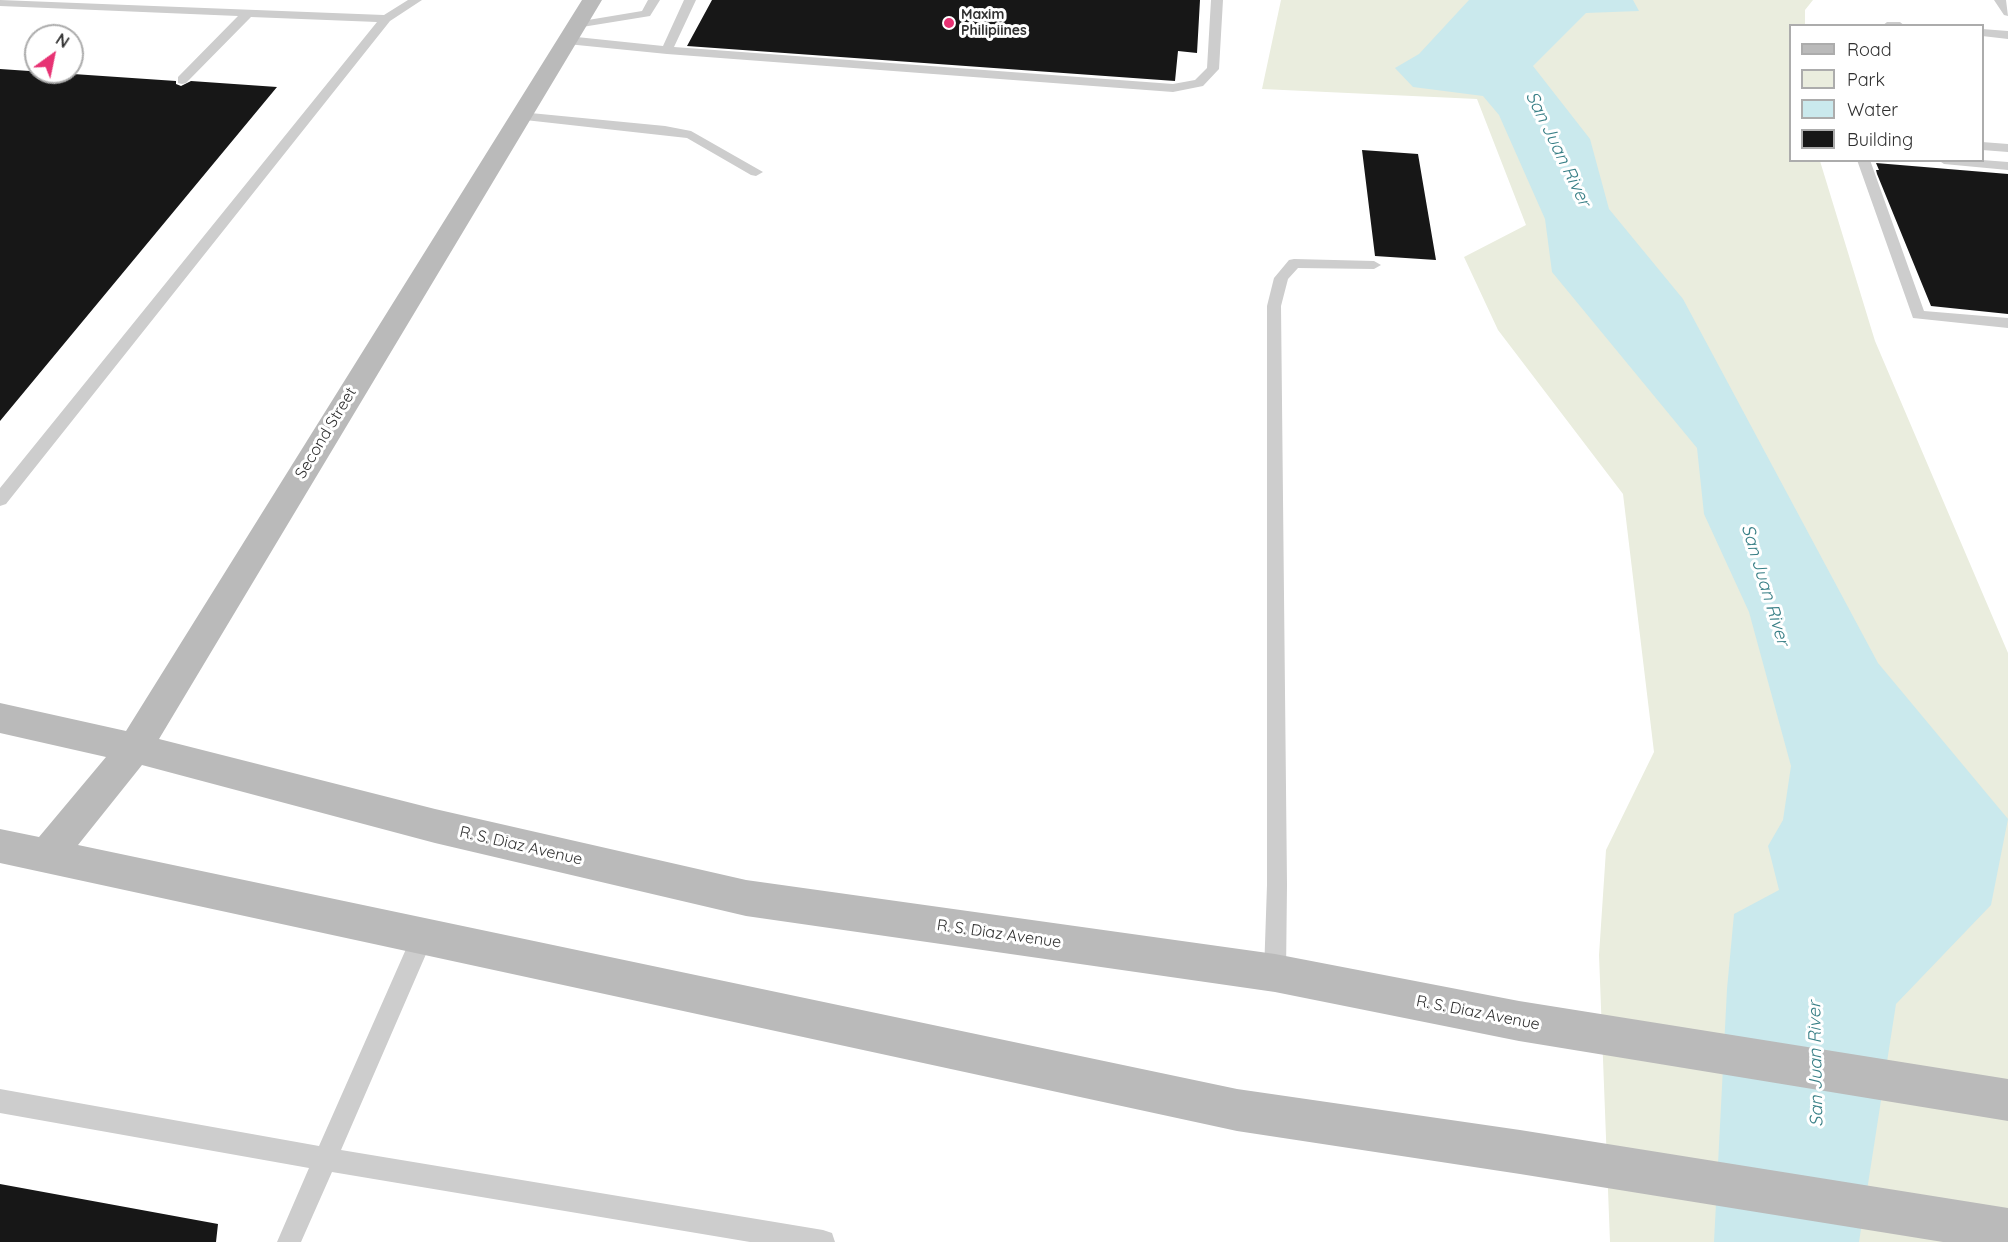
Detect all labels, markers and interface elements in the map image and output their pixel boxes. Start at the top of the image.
place label: Maxim Philipiines [961,7,1027,40]
marker: Maxim Philipiines [942,16,956,30]
north arrow [24,24,84,84]
legend [1789,24,1984,162]
text: N [52,29,73,52]
text: Road [1847,38,1892,61]
text: Park [1847,68,1885,91]
water label: San Juan River [1521,88,1595,210]
text: Water [1847,98,1898,121]
text: Building [1847,128,1913,151]
street label: Second Street [291,384,361,482]
water label: San Juan River [1736,522,1794,648]
street label: R. S. Diaz Avenue [458,823,584,869]
street label: R. S. Diaz Avenue [935,916,1063,952]
street label: R. S. Diaz Avenue [1415,992,1541,1034]
water label: San Juan River [1804,1001,1828,1127]

